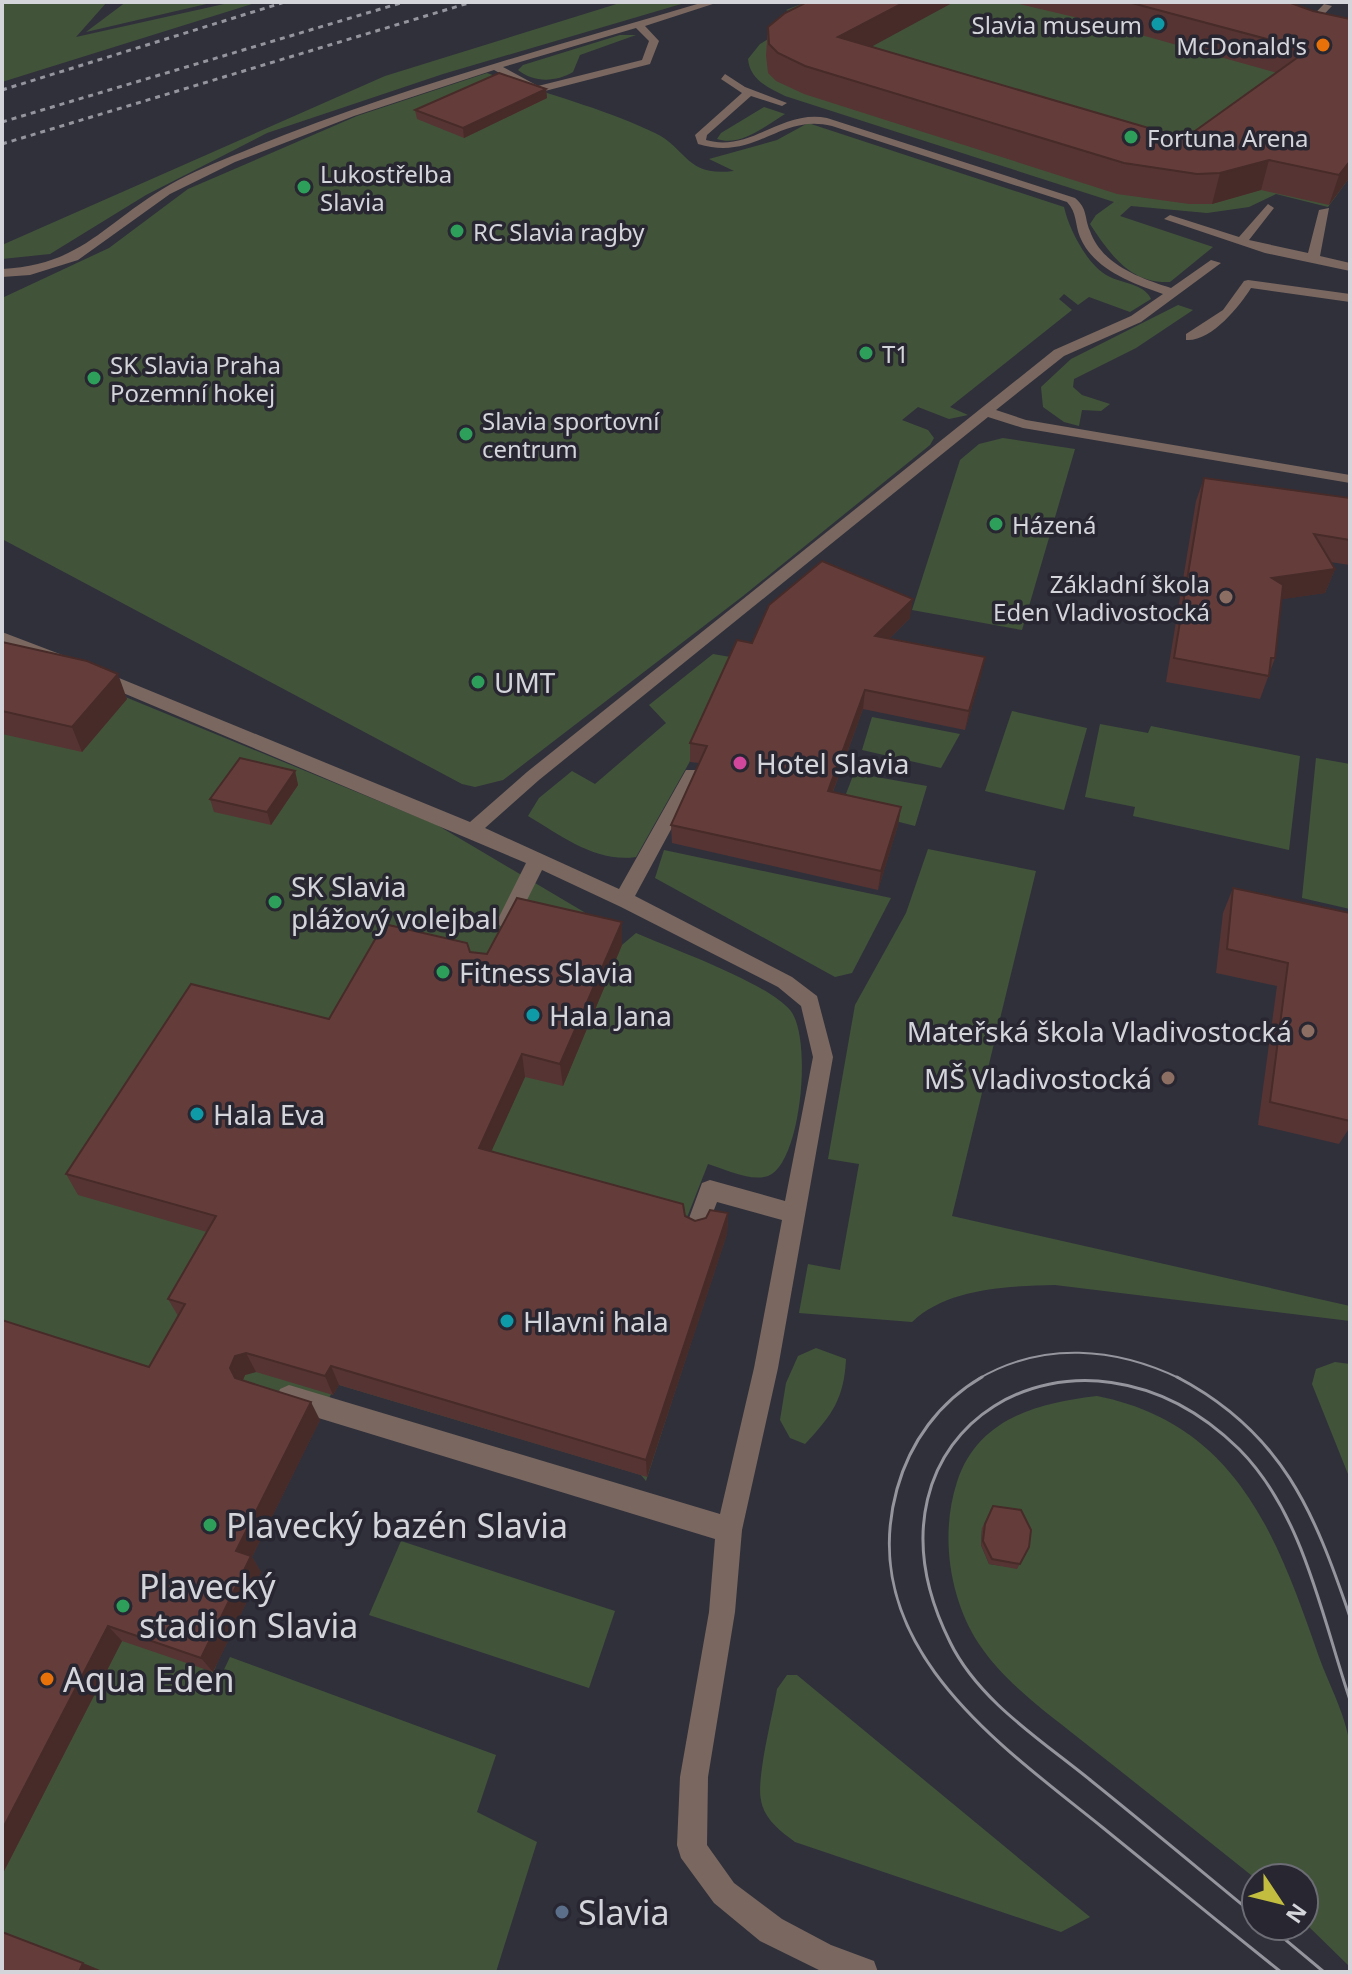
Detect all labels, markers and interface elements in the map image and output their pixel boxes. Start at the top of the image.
place label: Slavia museum [972,8,1142,41]
marker: Slavia museum [1149,15,1167,33]
place label: McDonald's [1176,29,1307,62]
marker: McDonald's [1314,36,1332,54]
place label: Fortuna Arena [1147,121,1309,154]
marker: Fortuna Arena [1122,128,1140,146]
place label: Lukostřelba Slavia [320,157,452,218]
marker: Lukostřelba Slavia [295,178,313,196]
place label: RC Slavia ragby [473,215,645,248]
marker: RC Slavia ragby [448,222,466,240]
place label: T1 [882,337,909,370]
marker: T1 [857,344,875,362]
place label: SK Slavia Praha Pozemní hokej [110,348,281,409]
marker: SK Slavia Praha Pozemní hokej [85,369,103,387]
place label: Slavia sportovní centrum [482,404,660,465]
marker: Slavia sportovní centrum [457,425,475,443]
place label: Házená [1012,508,1096,541]
marker: Házená [987,515,1005,533]
place label: Základní škola Eden Vladivostocká [993,567,1210,628]
marker: Základní škola Eden Vladivostocká [1217,588,1235,606]
place label: UMT [494,663,556,701]
marker: UMT [469,673,487,691]
place label: Hotel Slavia [756,744,910,782]
marker: Hotel Slavia [731,754,749,772]
place label: SK Slavia plážový volejbal [291,867,498,937]
marker: SK Slavia plážový volejbal [266,893,284,911]
place label: Fitness Slavia [459,953,634,991]
marker: Fitness Slavia [434,963,452,981]
place label: Hala Jana [549,996,672,1034]
marker: Hala Jana [524,1006,542,1024]
place label: Mateřská škola Vladivostocká [907,1012,1292,1050]
marker: Mateřská škola Vladivostocká [1299,1022,1317,1040]
place label: MŠ Vladivostocká [924,1059,1152,1097]
marker: MŠ Vladivostocká [1159,1069,1177,1087]
place label: Hala Eva [213,1095,325,1133]
marker: Hala Eva [188,1105,206,1123]
place label: Hlavni hala [523,1302,669,1340]
marker: Hlavni hala [498,1312,516,1330]
place label: Plavecký bazén Slavia [226,1502,568,1548]
marker: Plavecký bazén Slavia [201,1516,219,1534]
place label: Plavecký stadion Slavia [139,1563,358,1648]
marker: Plavecký stadion Slavia [114,1597,132,1615]
place label: Aqua Eden [63,1656,235,1702]
marker: Aqua Eden [38,1670,56,1688]
north arrow [1240,1862,1320,1942]
place label: Slavia [578,1889,670,1935]
text: N [1280,1898,1315,1930]
marker: Slavia [553,1903,571,1921]

